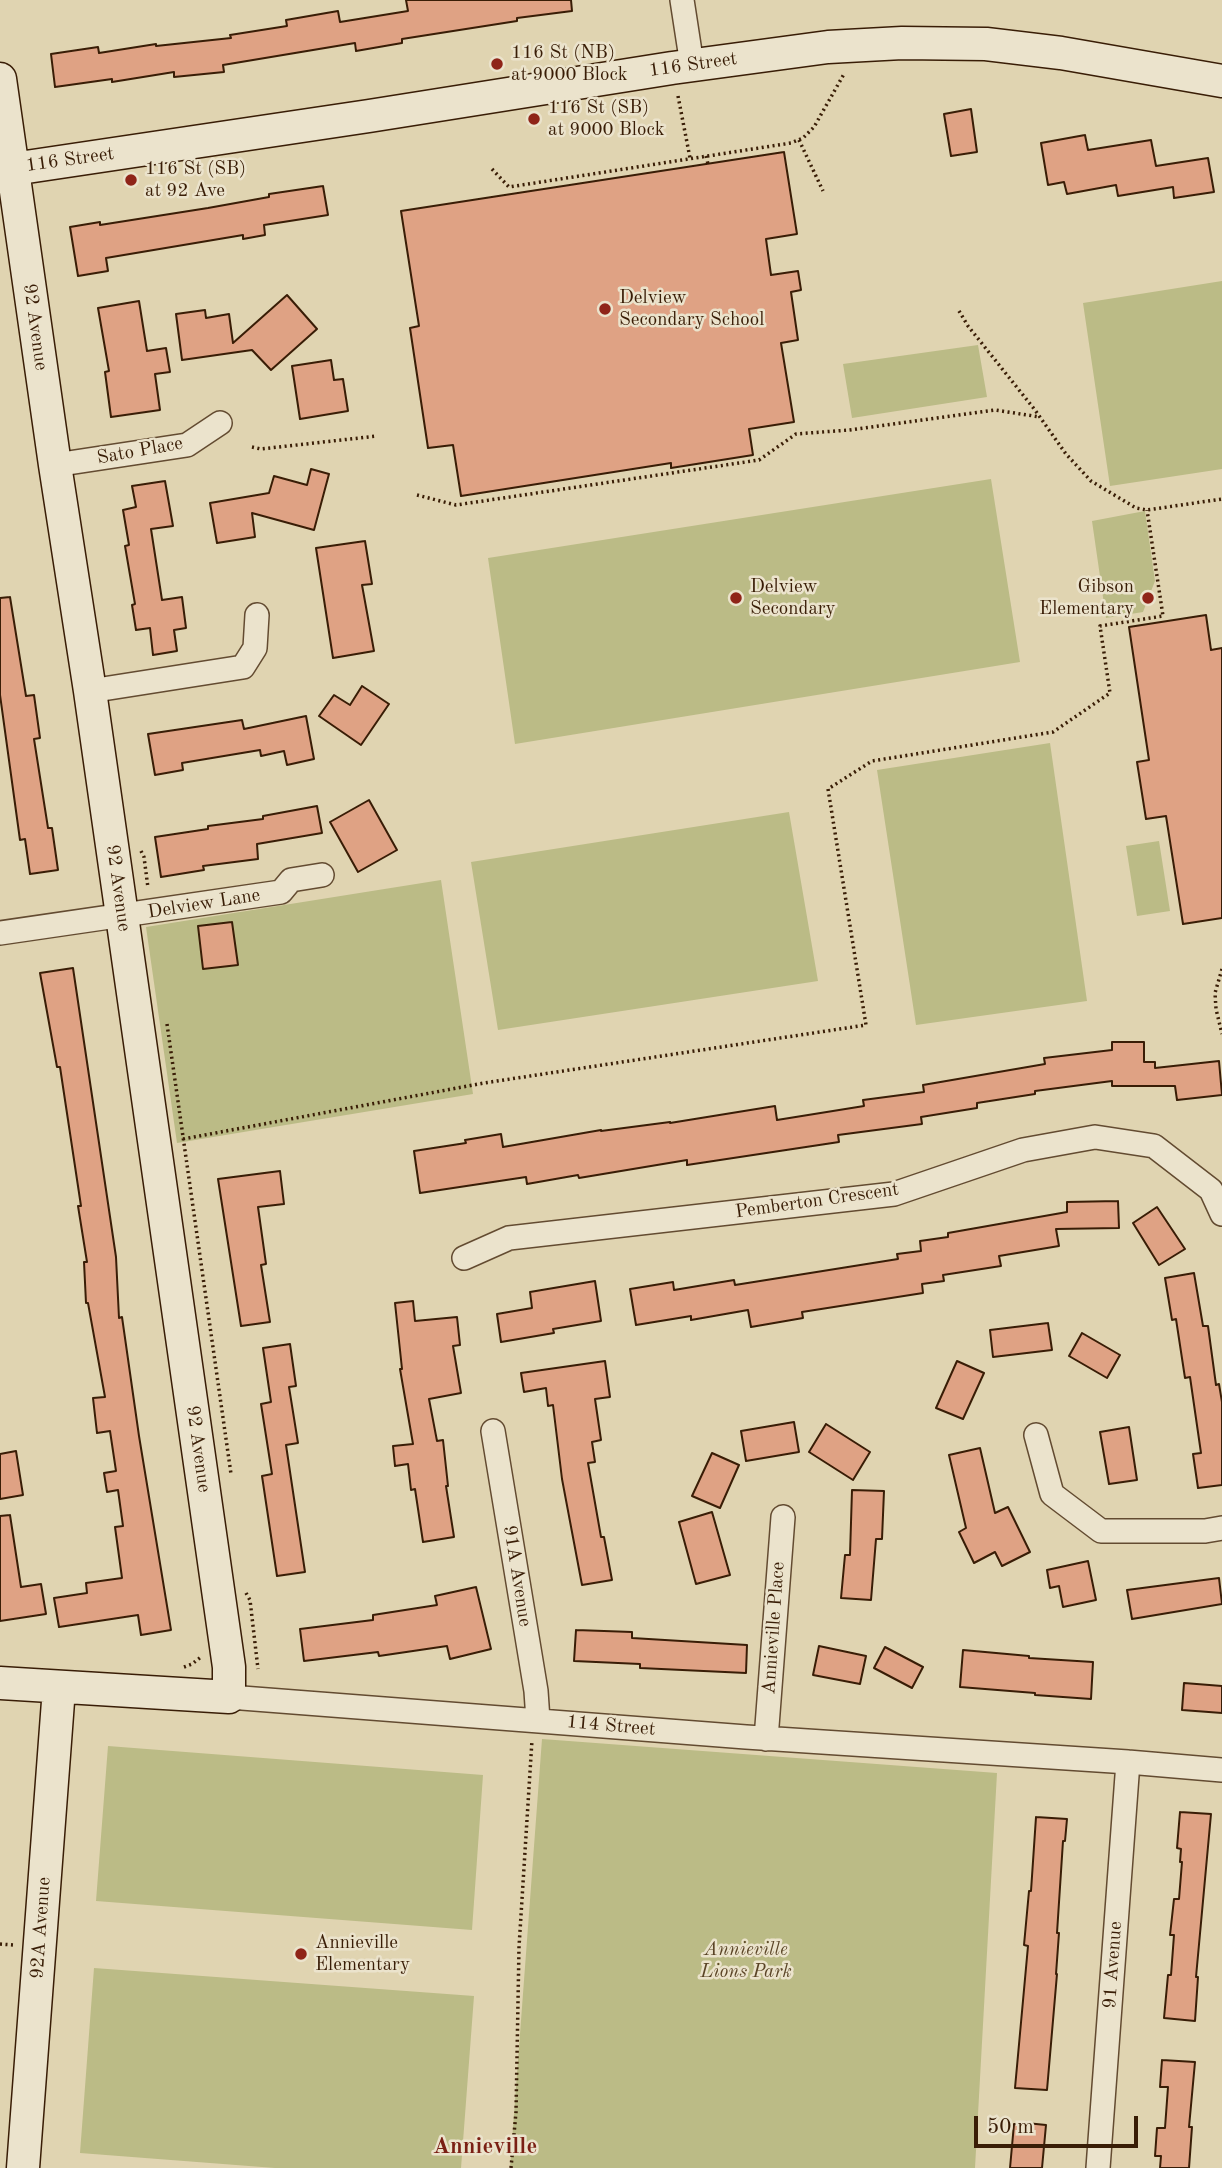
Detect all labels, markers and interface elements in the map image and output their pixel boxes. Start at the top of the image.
place label: 116 St (NB) at 9000 Block [511,42,628,86]
street label: 116 Street [647,48,739,82]
marker: 116 St (NB) at 9000 Block [489,56,505,72]
place label: 116 St (SB) at 9000 Block [548,97,665,141]
marker: 116 St (SB) at 9000 Block [526,111,542,127]
street label: 116 Street [24,143,116,177]
place label: 116 St (SB) at 92 Ave [145,158,246,202]
marker: 116 St (SB) at 92 Ave [123,172,139,188]
street label: 92 Avenue [18,282,52,372]
place label: Delview Secondary School [619,287,764,331]
marker: Delview Secondary School [597,301,613,317]
street label: Sato Place [95,432,185,470]
place label: Delview Secondary [750,576,836,620]
place label: Gibson Elementary [1039,576,1134,620]
marker: Delview Secondary [728,590,744,606]
marker: Gibson Elementary [1140,590,1156,606]
street label: 92 Avenue [101,843,135,933]
street label: Delview Lane [146,884,262,924]
street label: Pemberton Crescent [734,1178,900,1224]
street label: 92 Avenue [181,1404,215,1494]
street label: 91A Avenue [498,1524,536,1628]
street label: Annieville Place [758,1561,790,1695]
street label: 114 Street [566,1711,656,1741]
street label: 92A Avenue [26,1876,56,1980]
street label: 91 Avenue [1099,1920,1127,2010]
place label: Annieville Elementary [315,1932,410,1976]
park label: Annieville Lions Park [700,1939,792,1983]
marker: Annieville Elementary [293,1946,309,1962]
scale bar [977,2102,1142,2146]
text: 50 m [987,2117,1034,2138]
district label: Annieville [433,2133,537,2161]

